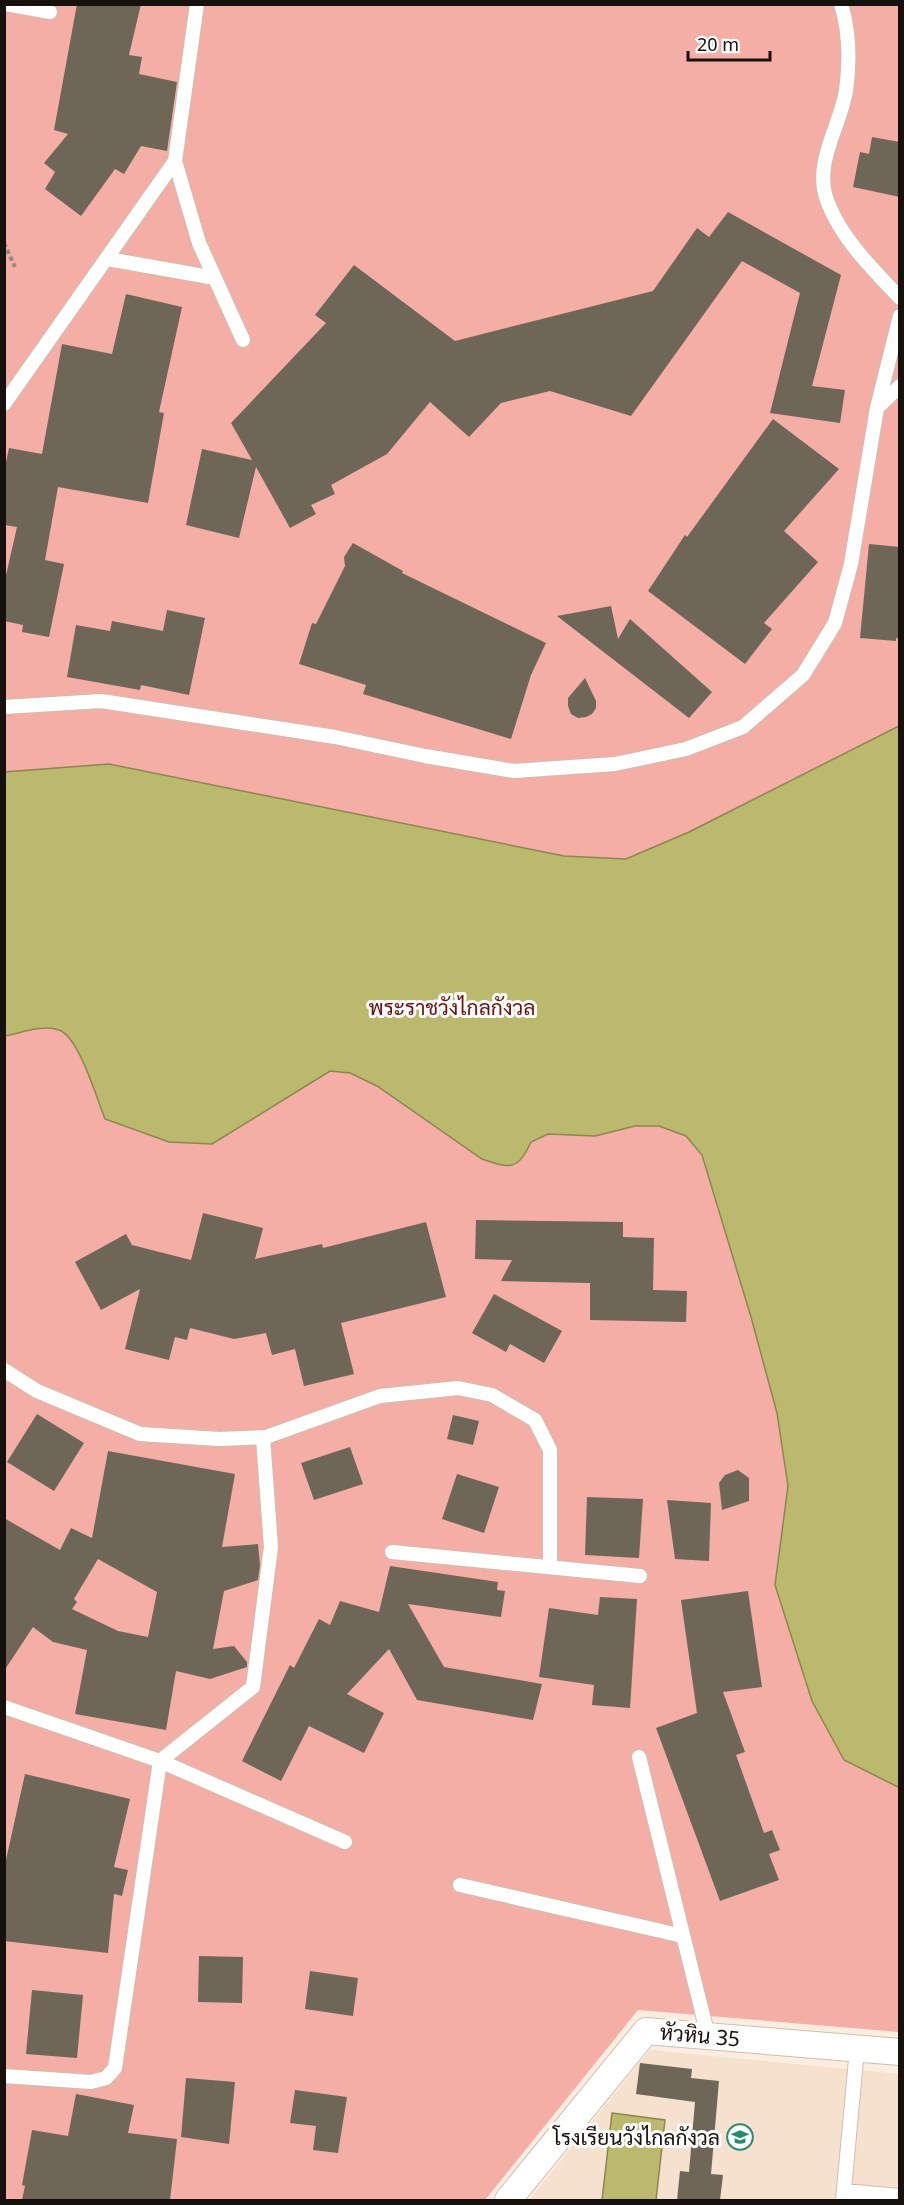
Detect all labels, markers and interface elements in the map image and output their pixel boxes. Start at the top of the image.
scale bar [688,24,770,62]
text: 20 m [697,32,739,56]
park label: พระราชวังไกลกังวล [369,993,535,1021]
street label: หัวหิน 35 [659,2018,741,2052]
school or university icon: โรงเรียนวังไกลกังวล [725,2122,755,2152]
place label: โรงเรียนวังไกลกังวล [552,2123,720,2151]

